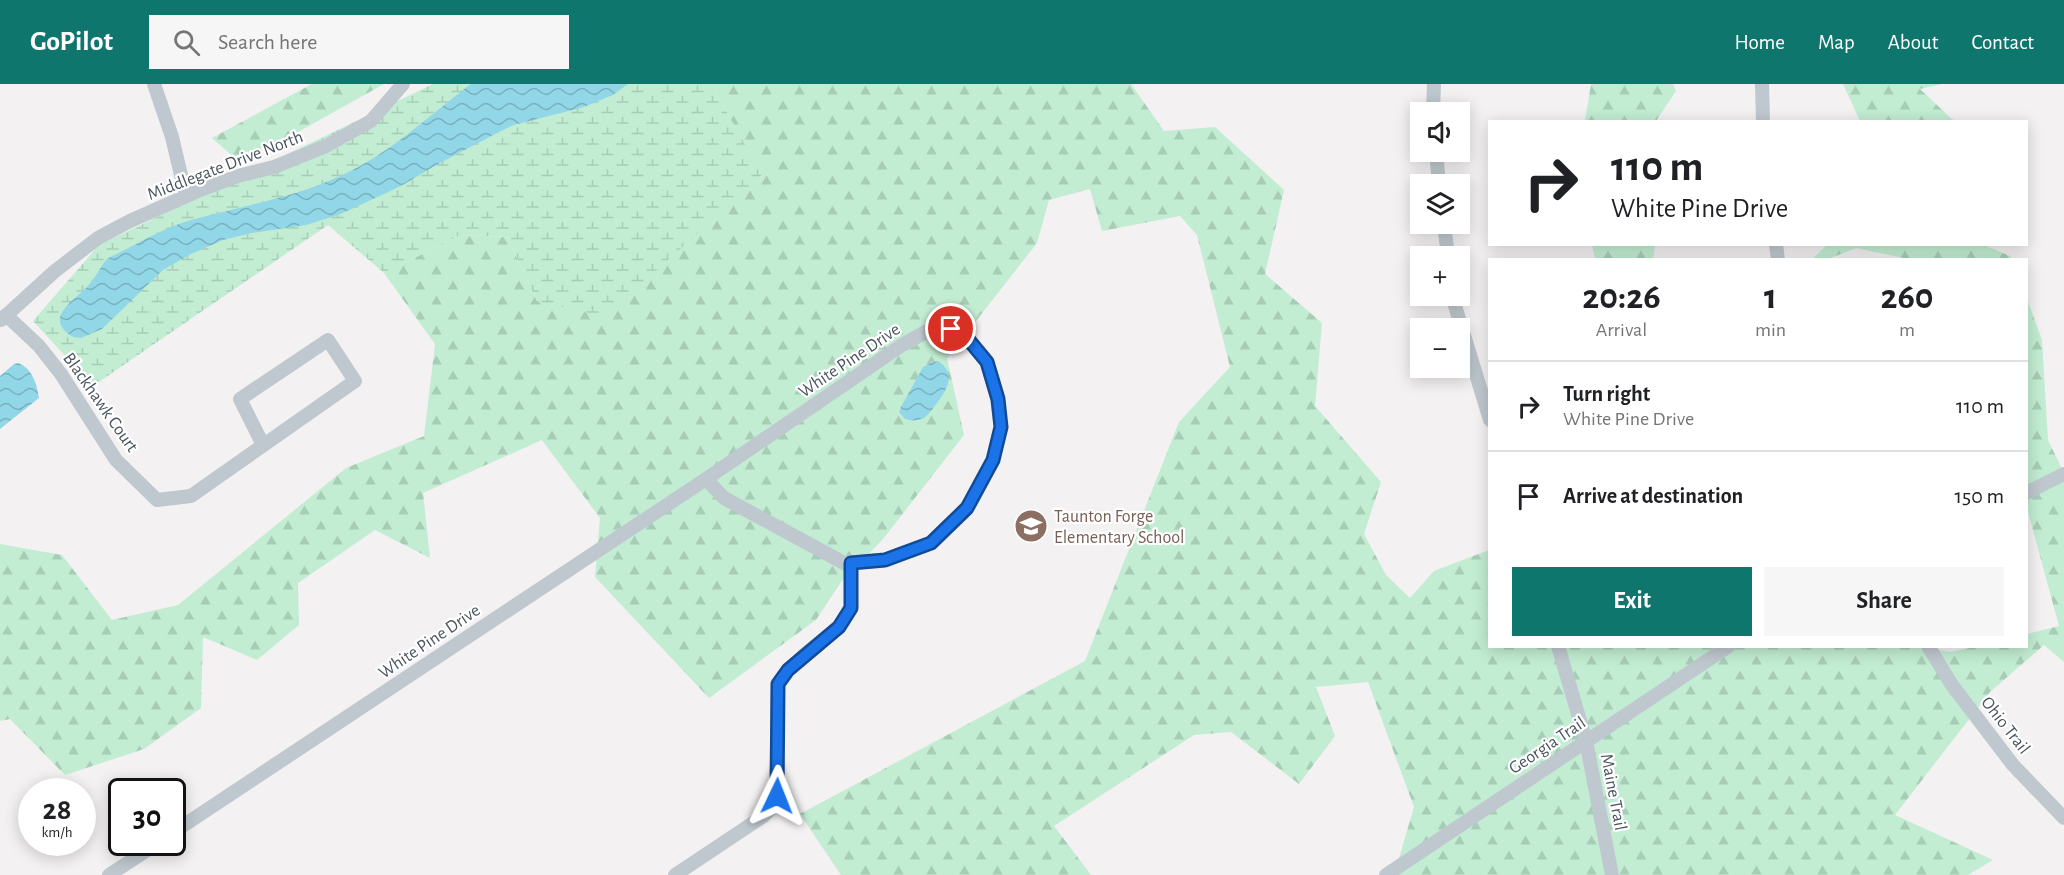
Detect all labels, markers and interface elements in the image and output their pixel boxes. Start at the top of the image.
search box [149,15,569,69]
icon: search [170,26,203,59]
text: GoPilot [30,28,113,56]
text: Search here [218,31,318,53]
text: Home [1734,32,1785,53]
text: Map [1818,32,1855,53]
text: About [1888,32,1938,53]
text: Contact [1971,32,2034,53]
map controls [1410,102,1470,378]
button: sound [1410,102,1470,162]
street label: Middlegate Drive North [145,128,306,204]
icon: right [1512,144,1590,222]
text: 110 m [1611,146,1703,188]
button: layers [1410,174,1470,234]
text: White Pine Drive [1611,195,1788,222]
button: + [1410,246,1470,306]
text: 20:26 [1582,279,1661,315]
text: 1 [1764,279,1777,315]
text: 260 [1881,279,1934,315]
pin [925,303,976,354]
icon: arrive [934,312,967,345]
button: − [1410,318,1470,378]
street label: White Pine Drive [796,320,904,401]
text: Arrival [1596,320,1647,340]
text: min [1755,320,1786,340]
text: m [1899,320,1915,340]
street label: Blackhawk Court [59,350,141,456]
text: Turn right [1563,383,1650,405]
icon: right [1512,390,1545,423]
text: 110 m [1956,395,2004,417]
text: White Pine Drive [1563,409,1694,429]
icon: arrive [1512,480,1545,513]
text: Arrive at destination [1563,485,1743,507]
text: 150 m [1954,485,2004,507]
school or university icon: Taunton Forge Elementary School [1013,508,1049,544]
place label: Taunton Forge Elementary School [1054,508,1185,547]
button: Exit [1512,567,1752,636]
button: Share [1764,567,2004,636]
street label: White Pine Drive [376,601,484,682]
street label: Ohio Trail [1977,694,2033,758]
street label: Georgia Trail [1506,714,1589,778]
street label: Maine Trail [1597,752,1629,832]
position arrow [745,764,809,828]
speed limit sign: 30 [108,778,186,856]
text: 28 [43,795,71,825]
text: km/h [42,825,72,840]

